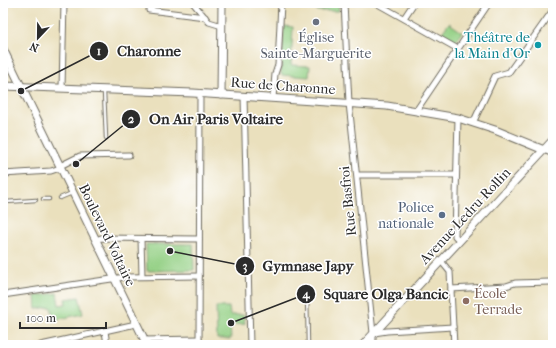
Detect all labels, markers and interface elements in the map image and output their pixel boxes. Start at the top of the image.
marker: Église Sainte-Marguerite [311,17,321,27]
north arrow [18,18,58,58]
place label: Église Sainte-Marguerite [260,28,372,62]
place label: Théâtre de la Main d'Or [453,29,530,62]
callout: Charonne [89,38,189,65]
text: N [28,39,41,54]
marker: Théâtre de la Main d'Or [533,40,543,50]
text: Charonne [117,42,182,60]
text: 1 [97,44,101,58]
street label: Rue de Charonne [230,74,336,98]
callout: On Air Paris Voltaire [121,105,290,132]
text: On Air Paris Voltaire [149,110,283,128]
text: 2 [128,112,135,126]
street label: Avenue Ledru-Rollin [415,164,514,269]
street label: Rue Basfroi [336,165,360,237]
street label: Boulevard Voltaire [75,181,139,289]
place label: Police nationale [378,199,434,232]
marker: Police nationale [437,210,447,220]
callout: Gymnase Japy [235,252,361,279]
text: Gymnase Japy [263,257,354,275]
text: 3 [243,259,248,274]
callout: Square Olga Bancic [296,280,457,307]
place label: École Terrade [474,284,522,318]
text: Square Olga Bancic [324,285,449,303]
text: 4 [301,287,310,302]
marker: École Terrade [461,296,471,306]
scale bar [20,304,106,330]
text: 100 m [26,311,56,325]

